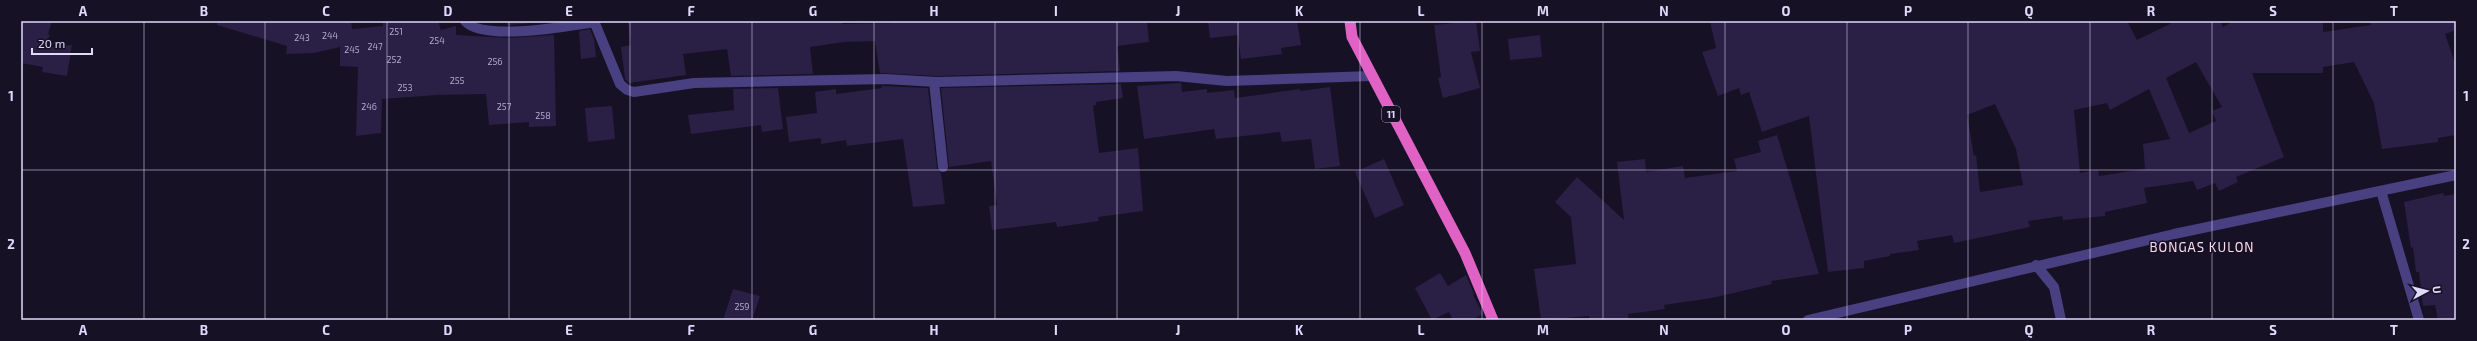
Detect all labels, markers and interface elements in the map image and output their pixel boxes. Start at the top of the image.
text: A [79,3,88,19]
text: B [200,3,208,19]
text: C [322,3,330,19]
text: D [444,3,453,19]
text: E [565,3,573,19]
text: F [687,3,695,19]
text: G [809,3,817,19]
text: H [930,3,939,19]
text: I [1054,3,1058,19]
text: J [1176,3,1180,19]
text: K [1295,3,1304,19]
text: L [1418,3,1425,19]
text: M [1537,3,1549,19]
text: N [1659,3,1669,19]
text: O [1782,3,1791,19]
text: P [1904,3,1912,19]
text: Q [2025,3,2034,20]
text: R [2147,3,2156,19]
text: S [2269,3,2277,19]
text: T [2390,3,2398,19]
house number: 251 [389,26,403,37]
scale bar [32,30,92,56]
house number: 244 [322,30,339,41]
house number: 243 [294,32,310,43]
house number: 254 [429,35,445,46]
text: 20 m [38,36,65,50]
house number: 247 [367,41,383,52]
house number: 245 [344,44,360,55]
house number: 252 [387,54,401,65]
house number: 256 [487,56,503,67]
house number: 255 [450,75,465,86]
house number: 253 [398,82,412,93]
text: 1 [8,88,14,104]
text: 1 [2463,88,2469,104]
house number: 246 [361,101,377,112]
house number: 257 [497,101,512,112]
road number: 11 [1382,106,1400,122]
house number: 258 [535,110,551,121]
text: 2 [7,236,15,252]
text: 2 [2462,236,2470,252]
district label: BONGAS KULON [2149,239,2255,255]
north arrow [2407,271,2447,311]
text: U [2431,285,2444,294]
house number: 259 [734,301,750,312]
text: A [79,322,88,338]
text: B [200,322,208,338]
text: C [322,322,330,338]
text: D [444,322,453,338]
text: E [565,322,573,338]
text: F [687,322,695,338]
text: G [809,322,817,338]
text: H [930,322,939,338]
text: I [1054,322,1058,338]
text: J [1176,322,1180,338]
text: K [1295,322,1304,338]
text: L [1418,322,1425,338]
text: M [1537,322,1549,338]
text: N [1659,322,1669,338]
text: O [1782,322,1791,338]
text: P [1904,322,1912,338]
text: Q [2025,322,2034,339]
text: R [2147,322,2156,338]
text: S [2269,322,2277,338]
text: T [2390,322,2398,338]

